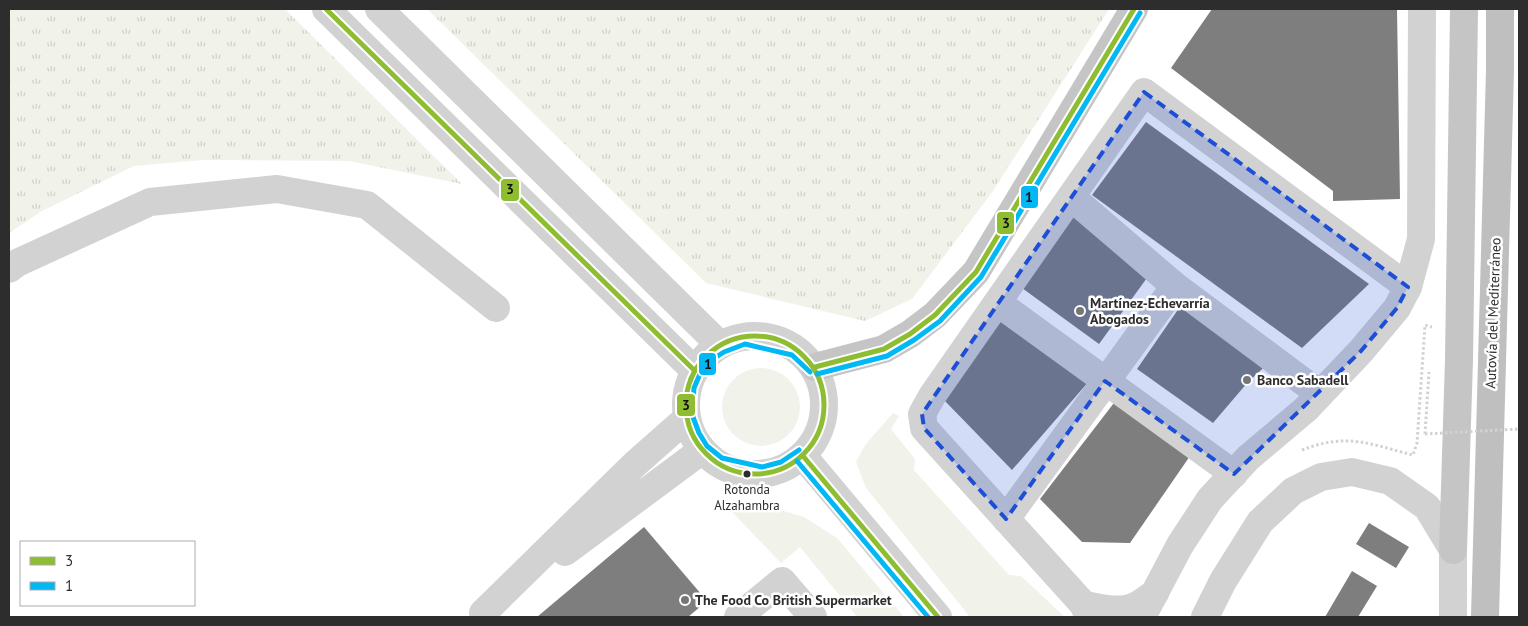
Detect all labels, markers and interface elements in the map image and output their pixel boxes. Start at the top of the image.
line badge: 3 [500,178,520,202]
text: 3 [506,180,514,198]
line badge: 1 [1020,185,1039,209]
text: 1 [1025,188,1033,206]
line badge: 3 [996,211,1015,235]
text: 3 [1002,214,1010,232]
street label: Autovía del Mediterráneo [1481,237,1505,389]
place label: Martínez-Echevarría Abogados [1090,294,1210,328]
marker: Martínez-Echevarría Abogados [1074,305,1086,317]
line badge: 1 [698,352,717,376]
text: 1 [704,355,712,373]
place label: Banco Sabadell [1257,371,1349,389]
marker: Banco Sabadell [1241,374,1253,386]
line badge: 3 [676,393,696,417]
text: 3 [682,396,690,414]
marker: Rotonda Alzahambra [742,469,752,479]
place label: Rotonda Alzahambra [714,481,780,514]
legend [20,541,195,606]
text: 3 [65,551,73,570]
text: 1 [65,576,73,595]
place label: The Food Co British Supermarket [695,591,892,609]
marker: The Food Co British Supermarket [679,594,691,606]

